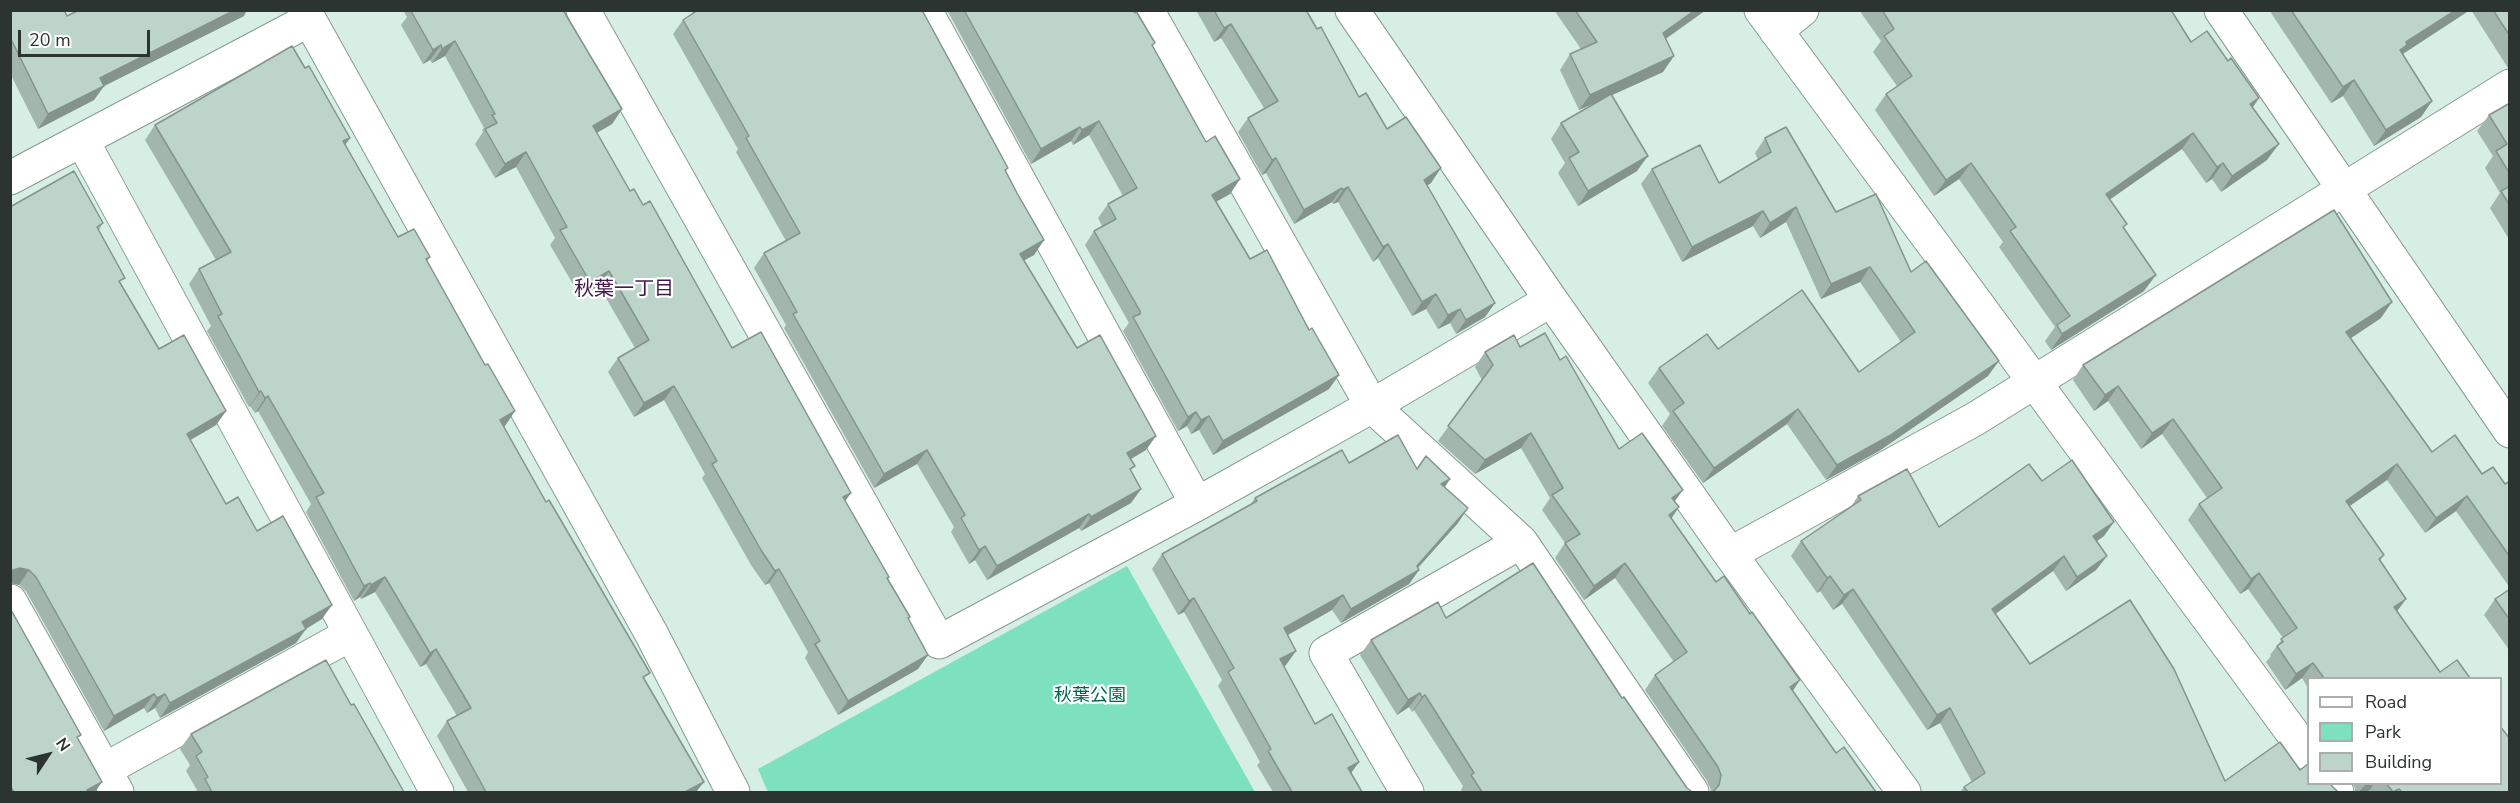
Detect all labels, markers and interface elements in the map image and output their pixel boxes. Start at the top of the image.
scale bar [21,18,153,56]
text: 20 m [29,28,71,52]
district label: 秋葉一丁目 [574,278,674,302]
legend [2307,677,2502,785]
park label: 秋葉公園 [1054,686,1126,708]
text: Road [2365,690,2407,714]
text: Park [2365,720,2401,744]
north arrow [18,725,78,785]
text: N [50,733,75,756]
text: Building [2365,750,2432,774]

